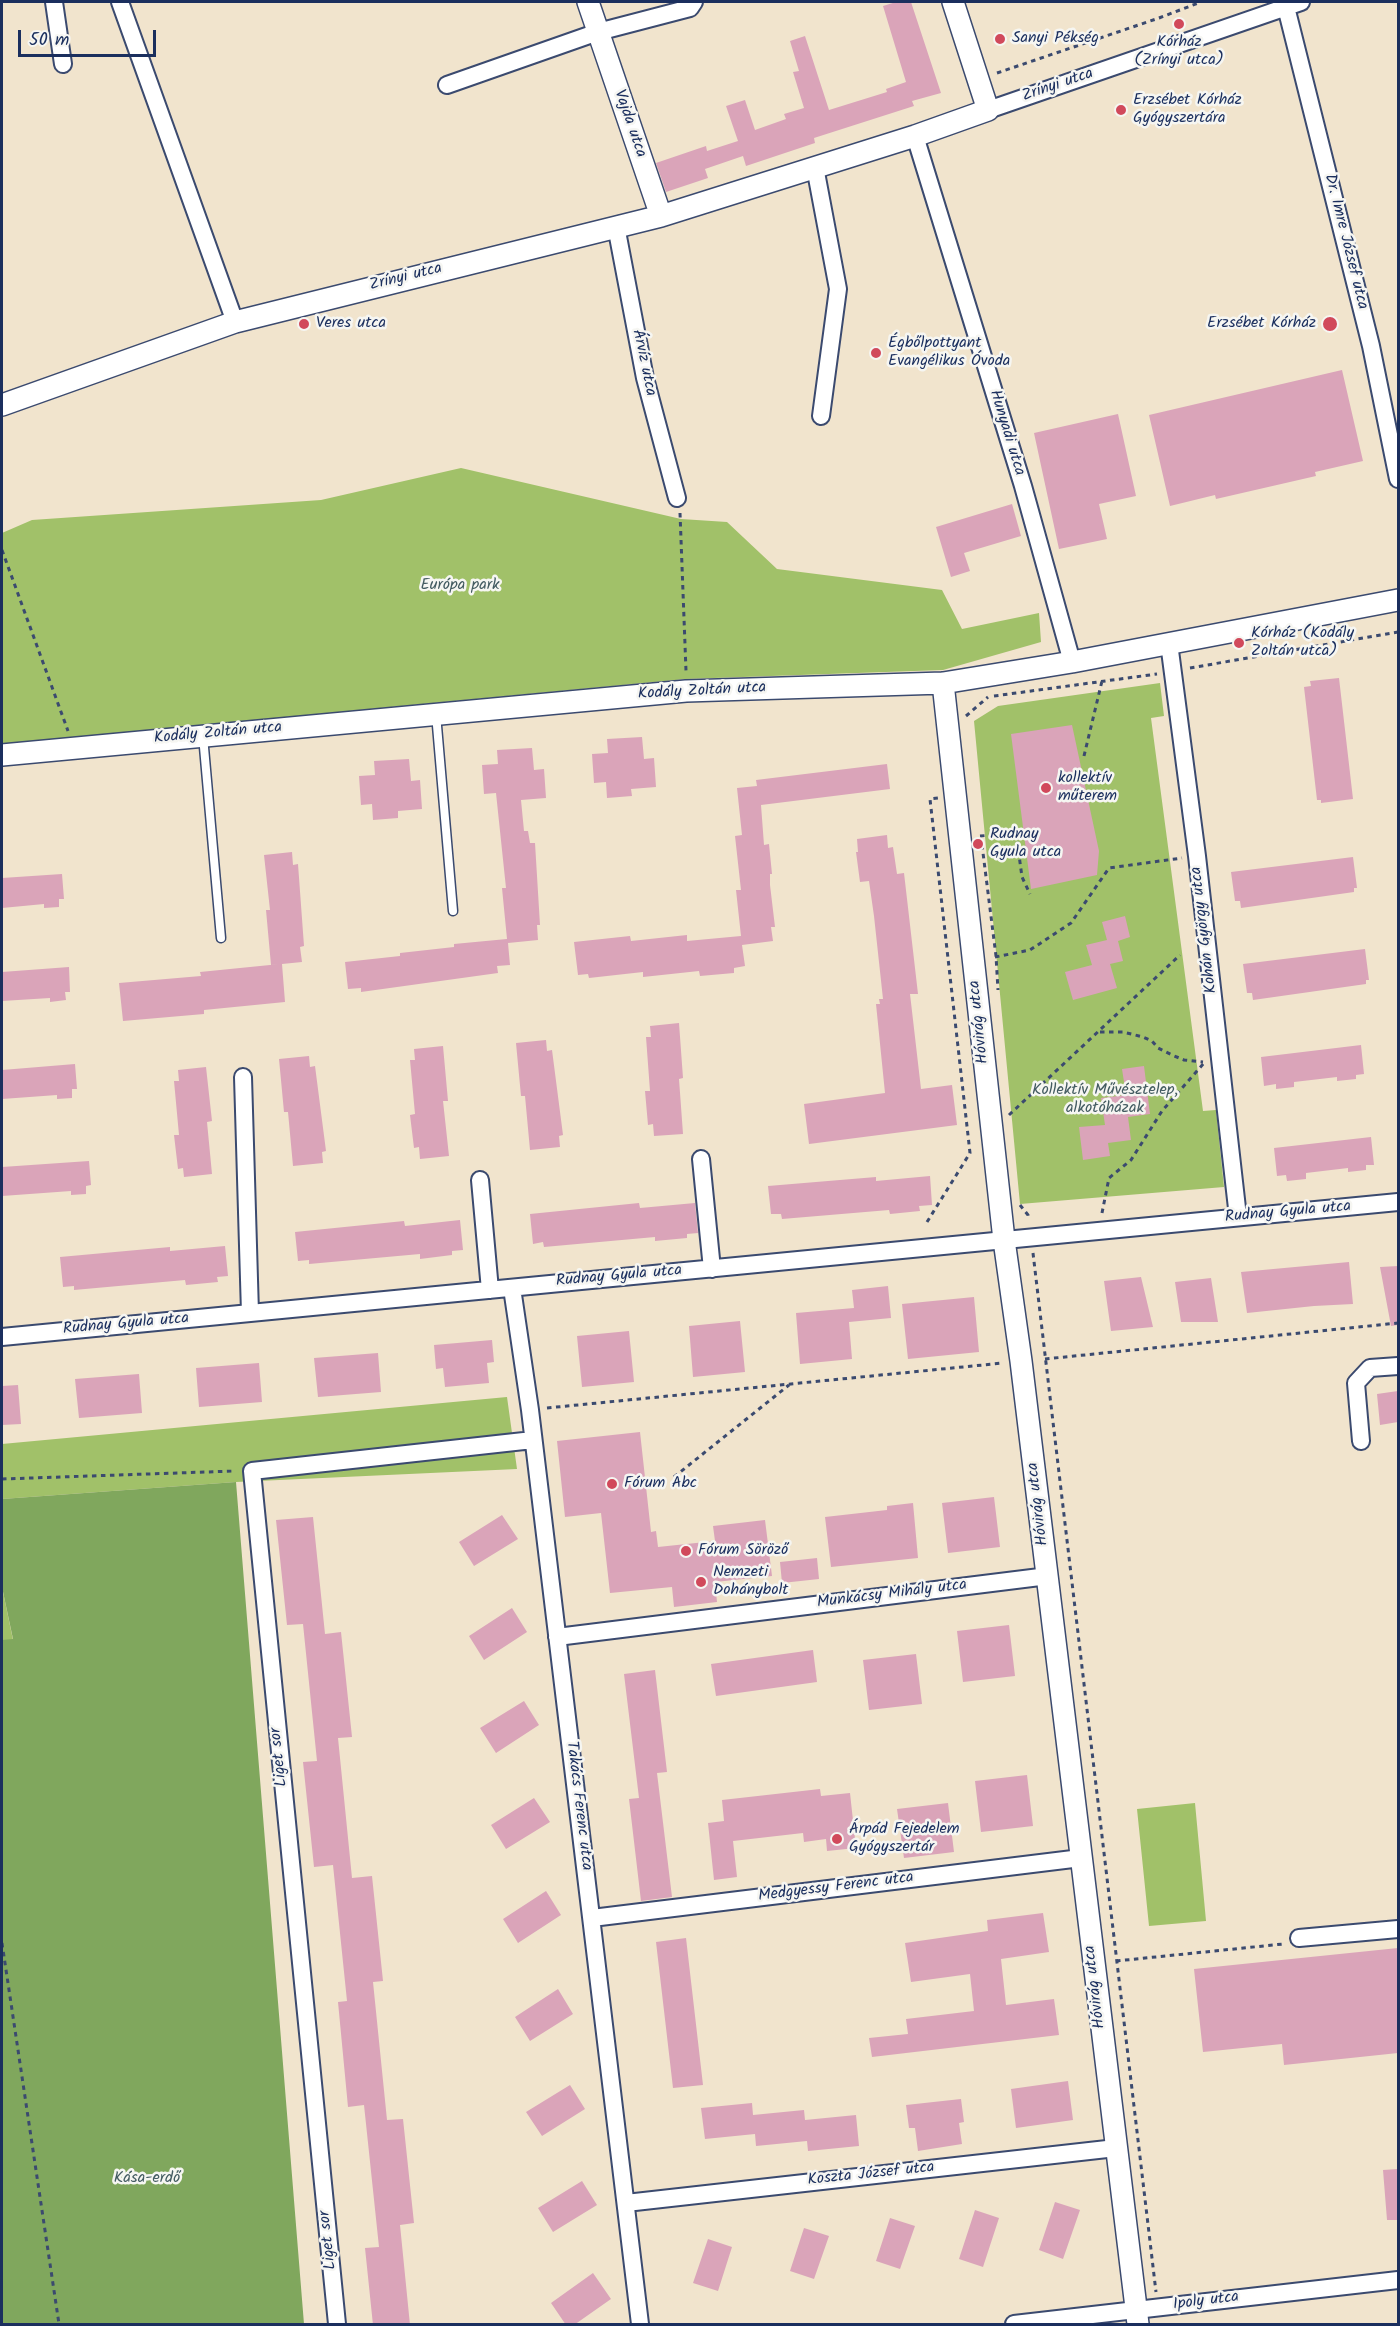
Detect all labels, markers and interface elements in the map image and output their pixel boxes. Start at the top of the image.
marker: Kórház (Zrínyi utca) [1172,17,1186,31]
scale bar [21,18,159,56]
text: 50 m [29,26,69,55]
place label: Sanyi Pékség [1012,29,1099,49]
marker: Sanyi Pékség [993,32,1007,46]
place label: Kórház (Zrínyi utca) [1134,33,1224,71]
street label: Zrínyi utca [1020,65,1096,107]
street label: Vajda utca [608,88,650,160]
place label: Erzsébet Kórház Gyógyszertára [1133,91,1242,129]
marker: Erzsébet Kórház Gyógyszertára [1114,103,1128,117]
street label: Dr. Imre József utca [1319,172,1371,312]
street label: Zrínyi utca [368,260,444,296]
place label: Veres utca [316,314,386,334]
place label: Erzsébet Kórház [1207,314,1316,334]
marker: Erzsébet Kórház [1321,315,1339,333]
marker: Veres utca [297,317,311,331]
street label: Árvíz utca [627,328,659,398]
place label: Égbőlpottyant Evangélikus Óvoda [888,334,1010,372]
marker: Égbőlpottyant Evangélikus Óvoda [869,346,883,360]
street label: Hunyadi utca [984,388,1028,478]
park label: Európa park [420,576,500,596]
place label: Kórház (Kodály Zoltán utca) [1251,624,1354,662]
marker: Kórház (Kodály Zoltán utca) [1232,636,1246,650]
street label: Kodály Zoltán utca [637,679,767,705]
street label: Kodály Zoltán utca [153,719,283,749]
place label: kollektív műterem [1058,769,1117,807]
marker: kollektív műterem [1039,781,1053,795]
place label: Rudnay Gyula utca [990,825,1061,863]
marker: Rudnay Gyula utca [971,837,985,851]
street label: Kohán György utca [1188,865,1222,995]
street label: Hóvirág utca [966,979,994,1065]
park label: Kollektív Művésztelep, alkotóházak [1032,1081,1178,1119]
street label: Rudnay Gyula utca [1224,1198,1352,1228]
street label: Rudnay Gyula utca [555,1262,683,1292]
street label: Rudnay Gyula utca [62,1310,190,1340]
street label: Hóvirág utca [1024,1461,1054,1547]
place label: Fórum Abc [624,1474,697,1494]
marker: Fórum Abc [605,1477,619,1491]
place label: Fórum Söröző [698,1541,788,1561]
marker: Fórum Söröző [679,1544,693,1558]
place label: Nemzeti Dohánybolt [713,1563,788,1601]
marker: Nemzeti Dohánybolt [694,1575,708,1589]
street label: Munkácsy Mihály utca [816,1576,968,1614]
street label: Liget sor [267,1727,293,1787]
street label: Takács Ferenc utca [561,1740,595,1872]
place label: Árpád Fejedelem Gyógyszertár [849,1820,959,1858]
marker: Árpád Fejedelem Gyógyszertár [830,1832,844,1846]
street label: Medgyessy Ferenc utca [757,1869,915,1907]
street label: Hóvirág utca [1081,1944,1111,2030]
street label: Koszta József utca [807,2159,935,2191]
park label: Kása-erdő [114,2169,180,2189]
street label: Liget sor [316,2210,342,2270]
street label: Ipoly utca [1172,2288,1240,2316]

